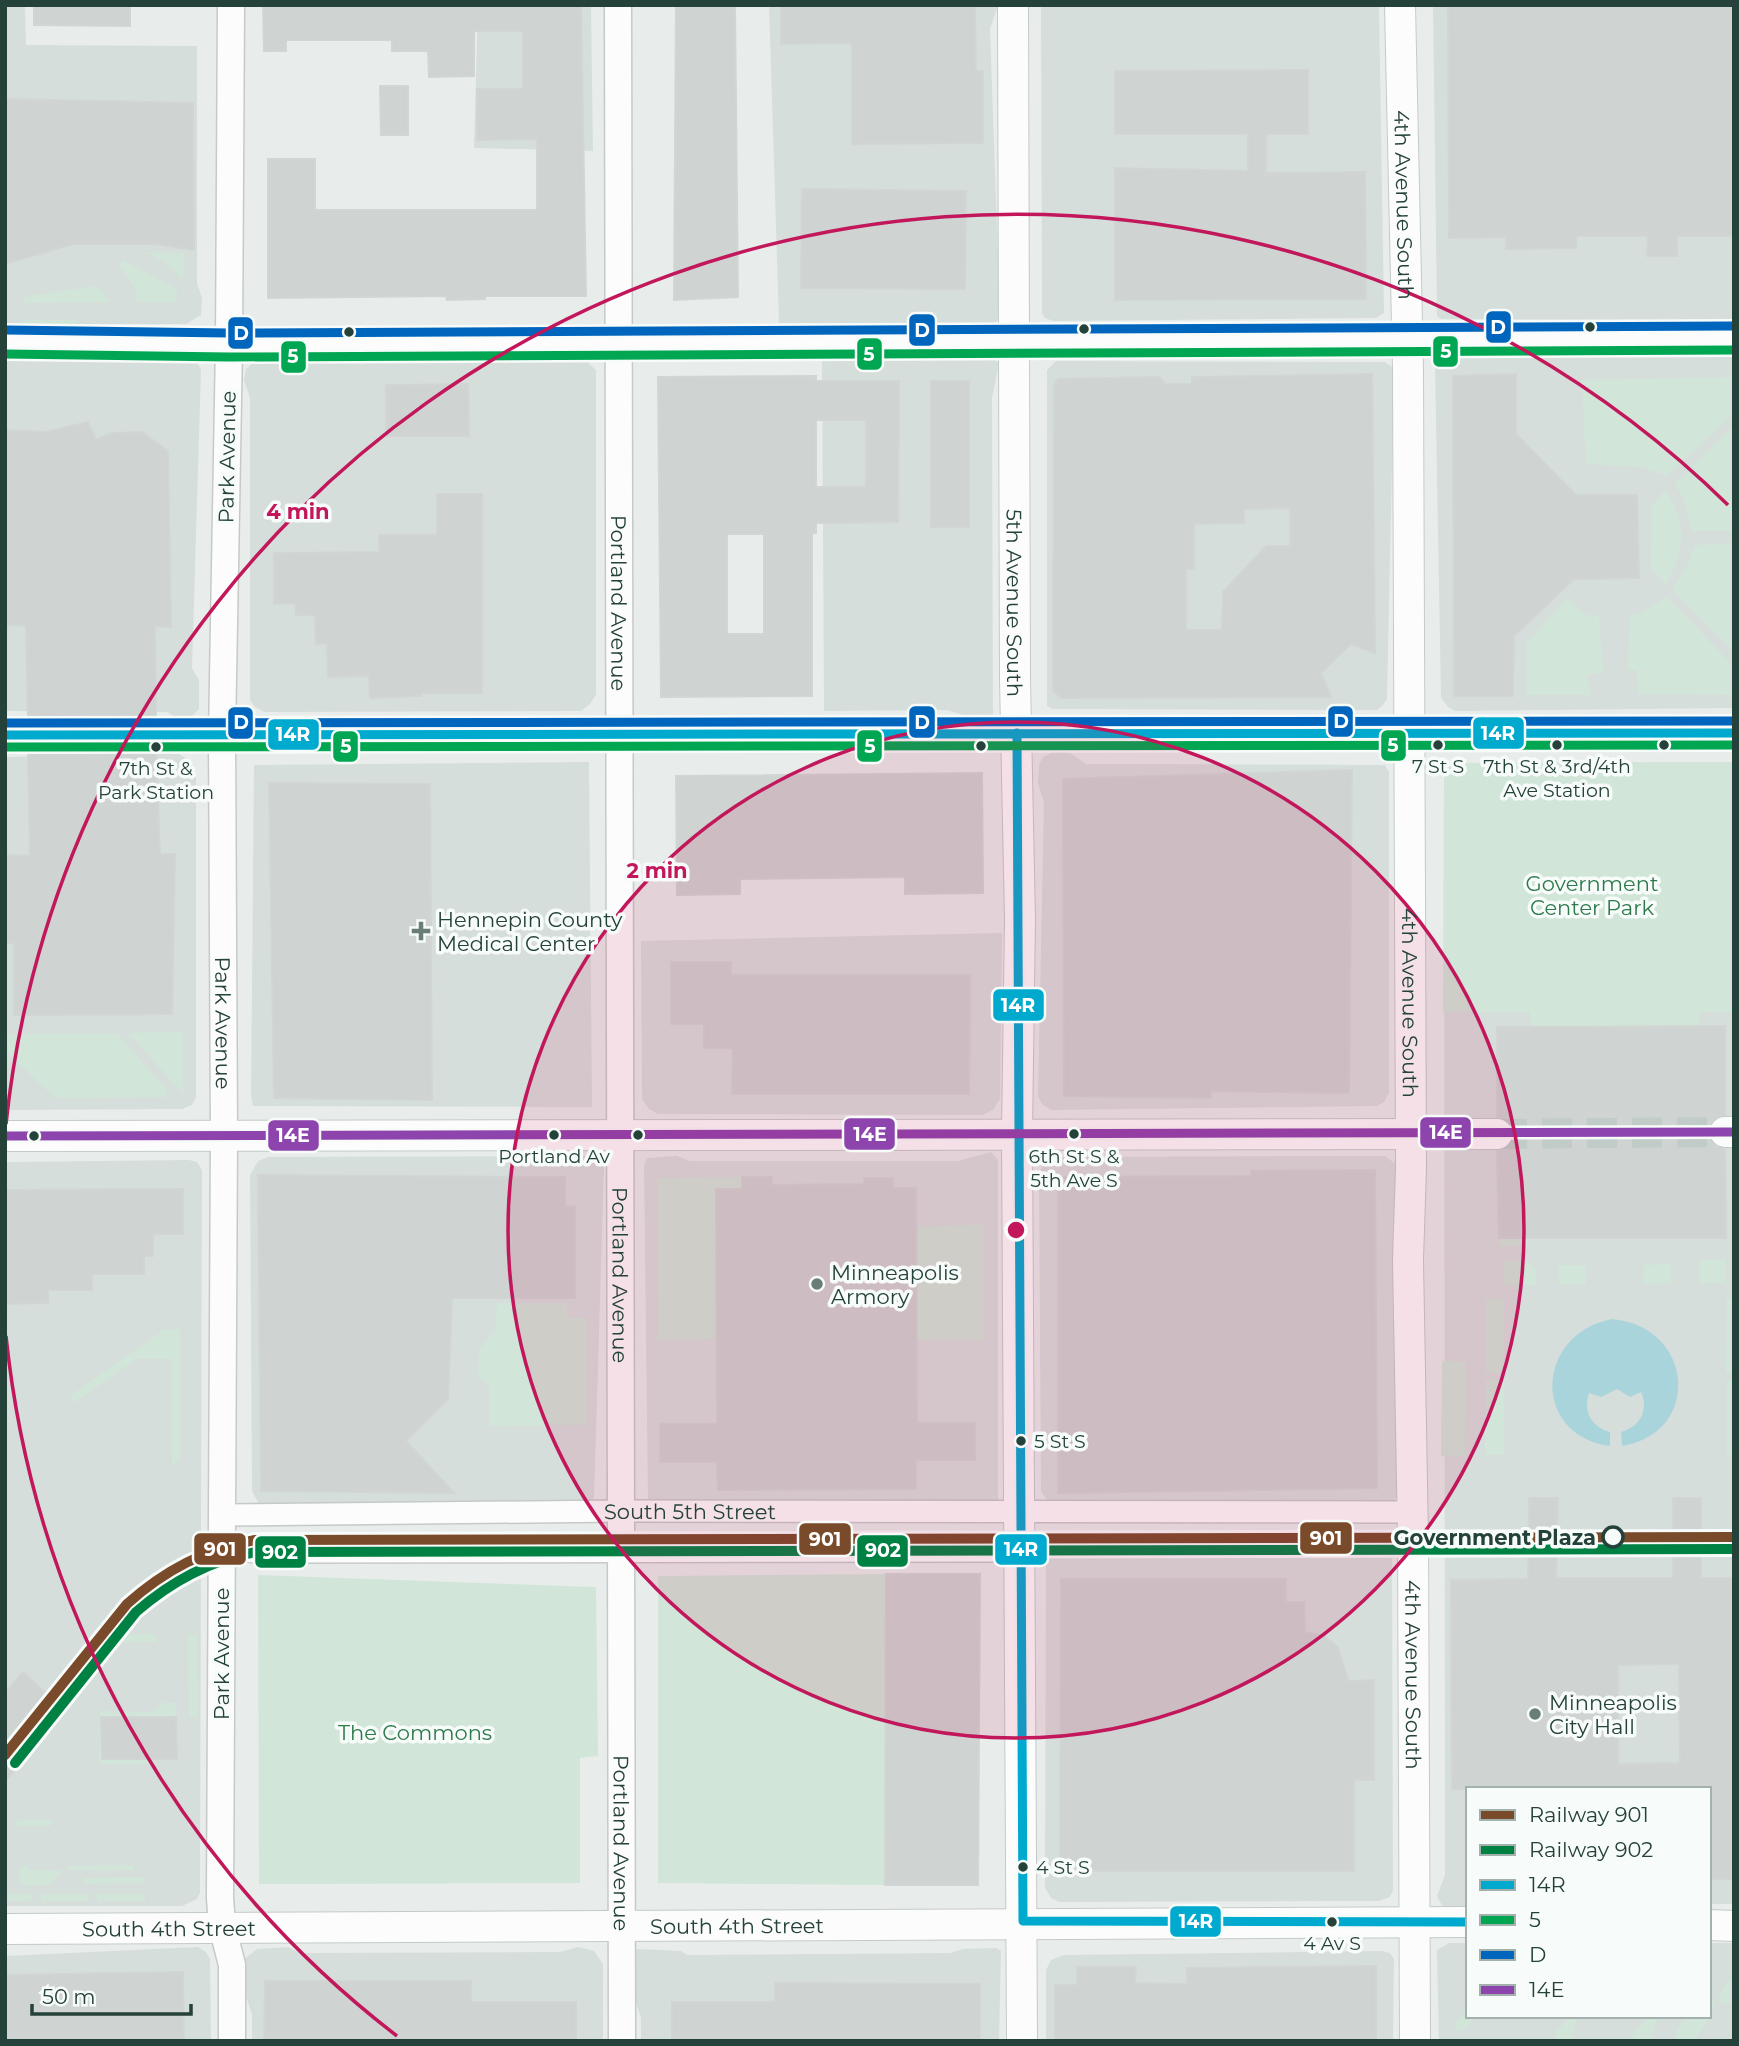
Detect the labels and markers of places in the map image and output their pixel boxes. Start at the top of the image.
unlabelled marker [1583,320,1597,334]
unlabelled marker [1077,322,1091,336]
unlabelled marker [342,325,356,339]
marker: 7 St S [1431,738,1445,752]
marker: 7th St & 3rd/4th Ave Station [1550,738,1564,752]
unlabelled marker [1657,738,1671,752]
unlabelled marker [974,739,988,753]
marker: 7th St & Park Station [149,740,163,754]
place label: 7 St S [1412,755,1464,778]
place label: 7th St & 3rd/4th Ave Station [1483,755,1631,802]
place label: 7th St & Park Station [98,757,214,804]
place label: Hennepin County Medical Center [437,907,623,956]
marker: Hennepin County Medical Center [411,921,431,941]
marker: 6th St S & 5th Ave S [1067,1127,1081,1141]
marker: Portland Av [547,1128,561,1142]
unlabelled marker [631,1128,645,1142]
unlabelled marker [27,1129,41,1143]
place label: Portland Av [498,1145,610,1168]
place label: 6th St S & 5th Ave S [1029,1145,1120,1192]
centre of rings [1004,1218,1028,1242]
place label: Minneapolis Armory [831,1260,959,1309]
marker: Minneapolis Armory [809,1276,825,1292]
place label: 5 St S [1034,1430,1086,1453]
marker: 5 St S [1014,1434,1028,1448]
place label: Government Plaza [1393,1525,1596,1550]
marker: Government Plaza [1602,1526,1624,1548]
place label: Minneapolis City Hall [1549,1690,1677,1739]
marker: Minneapolis City Hall [1527,1706,1543,1722]
place label: 4 St S [1036,1856,1090,1879]
marker: 4 St S [1016,1860,1030,1874]
marker: 4 Av S [1325,1915,1339,1929]
place label: 4 Av S [1303,1932,1361,1955]

